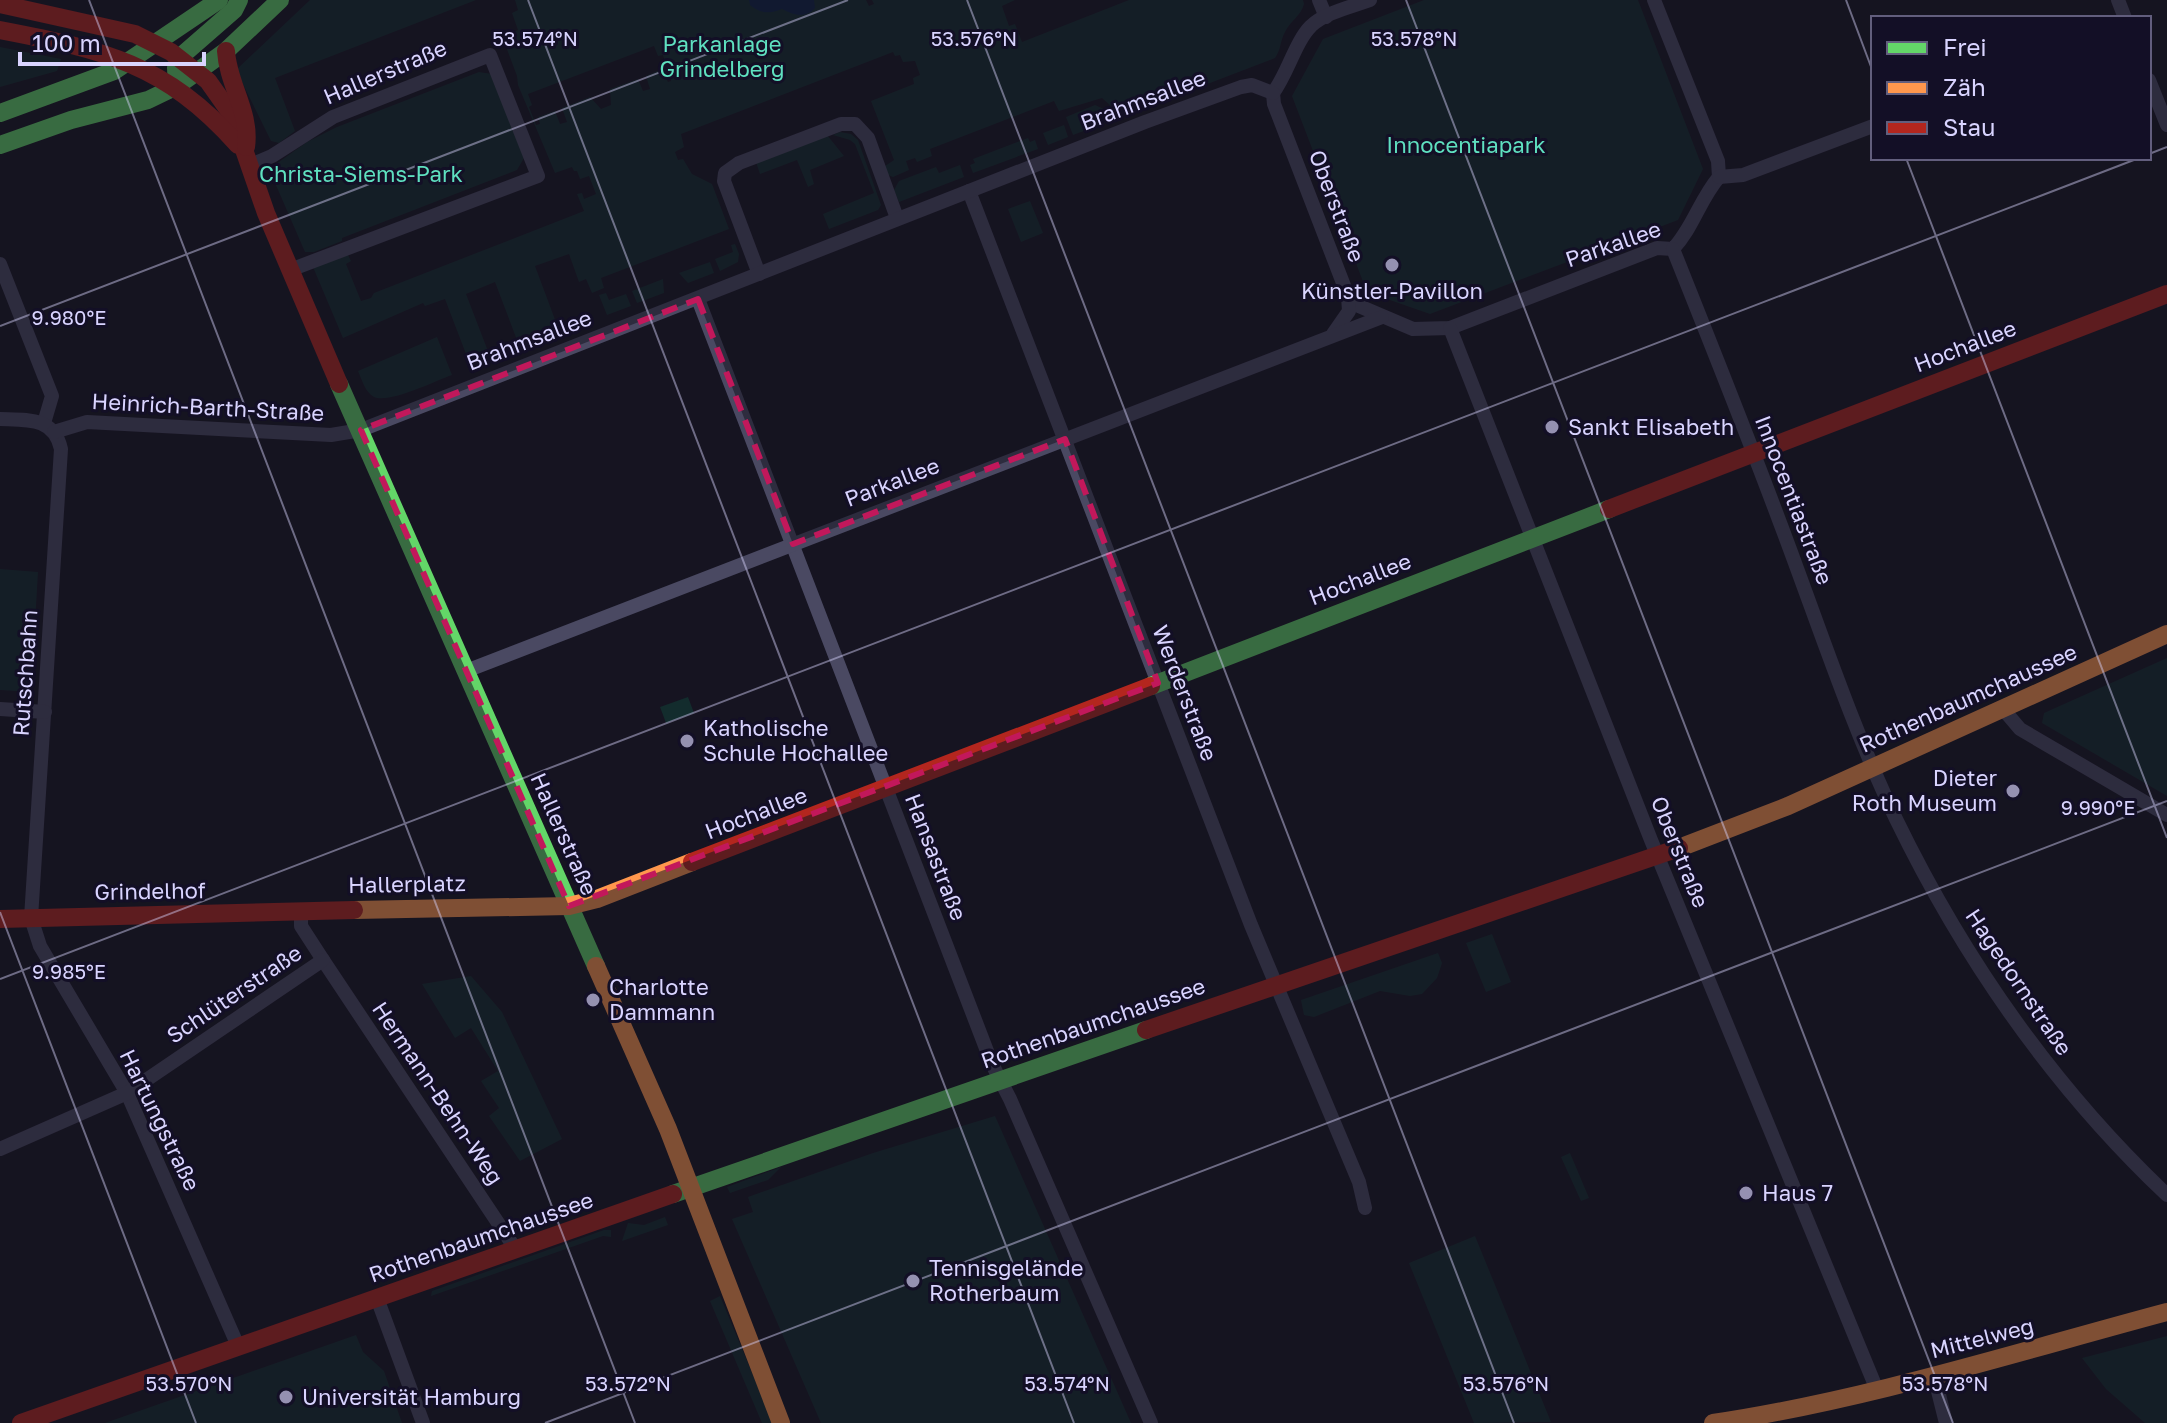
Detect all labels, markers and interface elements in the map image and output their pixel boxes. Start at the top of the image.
scale bar [20,16,204,66]
legend [1871,16,2151,160]
text: 53.574°N [492,26,578,50]
text: 53.576°N [931,26,1017,50]
text: 53.578°N [1371,26,1457,50]
text: 100 m [32,28,101,57]
park label: Parkanlage Grindelberg [659,30,785,82]
text: Frei [1943,32,1987,61]
street label: Hallerstraße [319,33,450,110]
street label: Brahmsallee [1076,63,1209,136]
text: Zäh [1943,72,1986,101]
text: Stau [1943,112,1996,141]
park label: Innocentiapark [1386,131,1546,158]
street label: Oberstraße [1304,146,1371,266]
park label: Christa-Siems-Park [259,160,463,187]
street label: Parkallee [1562,215,1664,272]
marker: Künstler-Pavillon [1383,256,1401,274]
place label: Künstler-Pavillon [1301,277,1483,304]
street label: Brahmsallee [462,303,595,376]
text: 9.980°E [32,305,106,329]
street label: Hochallee [1910,314,2020,377]
street label: Heinrich-Barth-Straße [91,387,325,426]
street label: Innocentiastraße [1750,411,1839,588]
place label: Sankt Elisabeth [1568,413,1734,440]
marker: Sankt Elisabeth [1543,418,1561,436]
street label: Parkallee [841,451,943,512]
street label: Hochallee [1305,547,1415,610]
street label: Rutschbahn [7,609,42,737]
street label: Werderstraße [1147,621,1224,764]
street label: Rothenbaumchaussee [1855,637,2081,758]
place label: Katholische Schule Hochallee [703,714,888,766]
marker: Katholische Schule Hochallee [678,732,696,750]
place label: Dieter Roth Museum [1852,764,1997,816]
street label: Hallerstraße [525,768,603,899]
street label: Hochallee [701,781,811,844]
marker: Dieter Roth Museum [2004,782,2022,800]
street label: Hansastraße [900,790,973,924]
street label: Oberstraße [1646,792,1715,912]
text: 9.990°E [2061,795,2135,819]
street label: Hallerplatz [348,869,466,898]
street label: Grindelhof [94,876,206,905]
street label: Hagedornstraße [1960,903,2078,1060]
street label: Schlüterstraße [161,939,306,1049]
text: 9.985°E [32,959,106,983]
street label: Rothenbaumchaussee [977,971,1209,1074]
place label: Charlotte Dammann [609,973,715,1025]
marker: Charlotte Dammann [584,991,602,1009]
street label: Hermann-Behn-Weg [367,996,510,1189]
street label: Hartungstraße [115,1045,206,1195]
place label: Haus 7 [1762,1179,1833,1206]
marker: Haus 7 [1737,1184,1755,1202]
street label: Rothenbaumchaussee [365,1185,597,1288]
place label: Tennisgelände Rotherbaum [929,1254,1084,1306]
marker: Tennisgelände Rotherbaum [904,1272,922,1290]
street label: Mittelweg [1927,1312,2036,1363]
text: 53.570°N [146,1371,232,1395]
text: 53.572°N [585,1371,671,1395]
text: 53.574°N [1024,1371,1110,1395]
text: 53.576°N [1463,1371,1549,1395]
text: 53.578°N [1902,1371,1988,1395]
place label: Universität Hamburg [302,1383,521,1410]
marker: Universität Hamburg [277,1388,295,1406]

